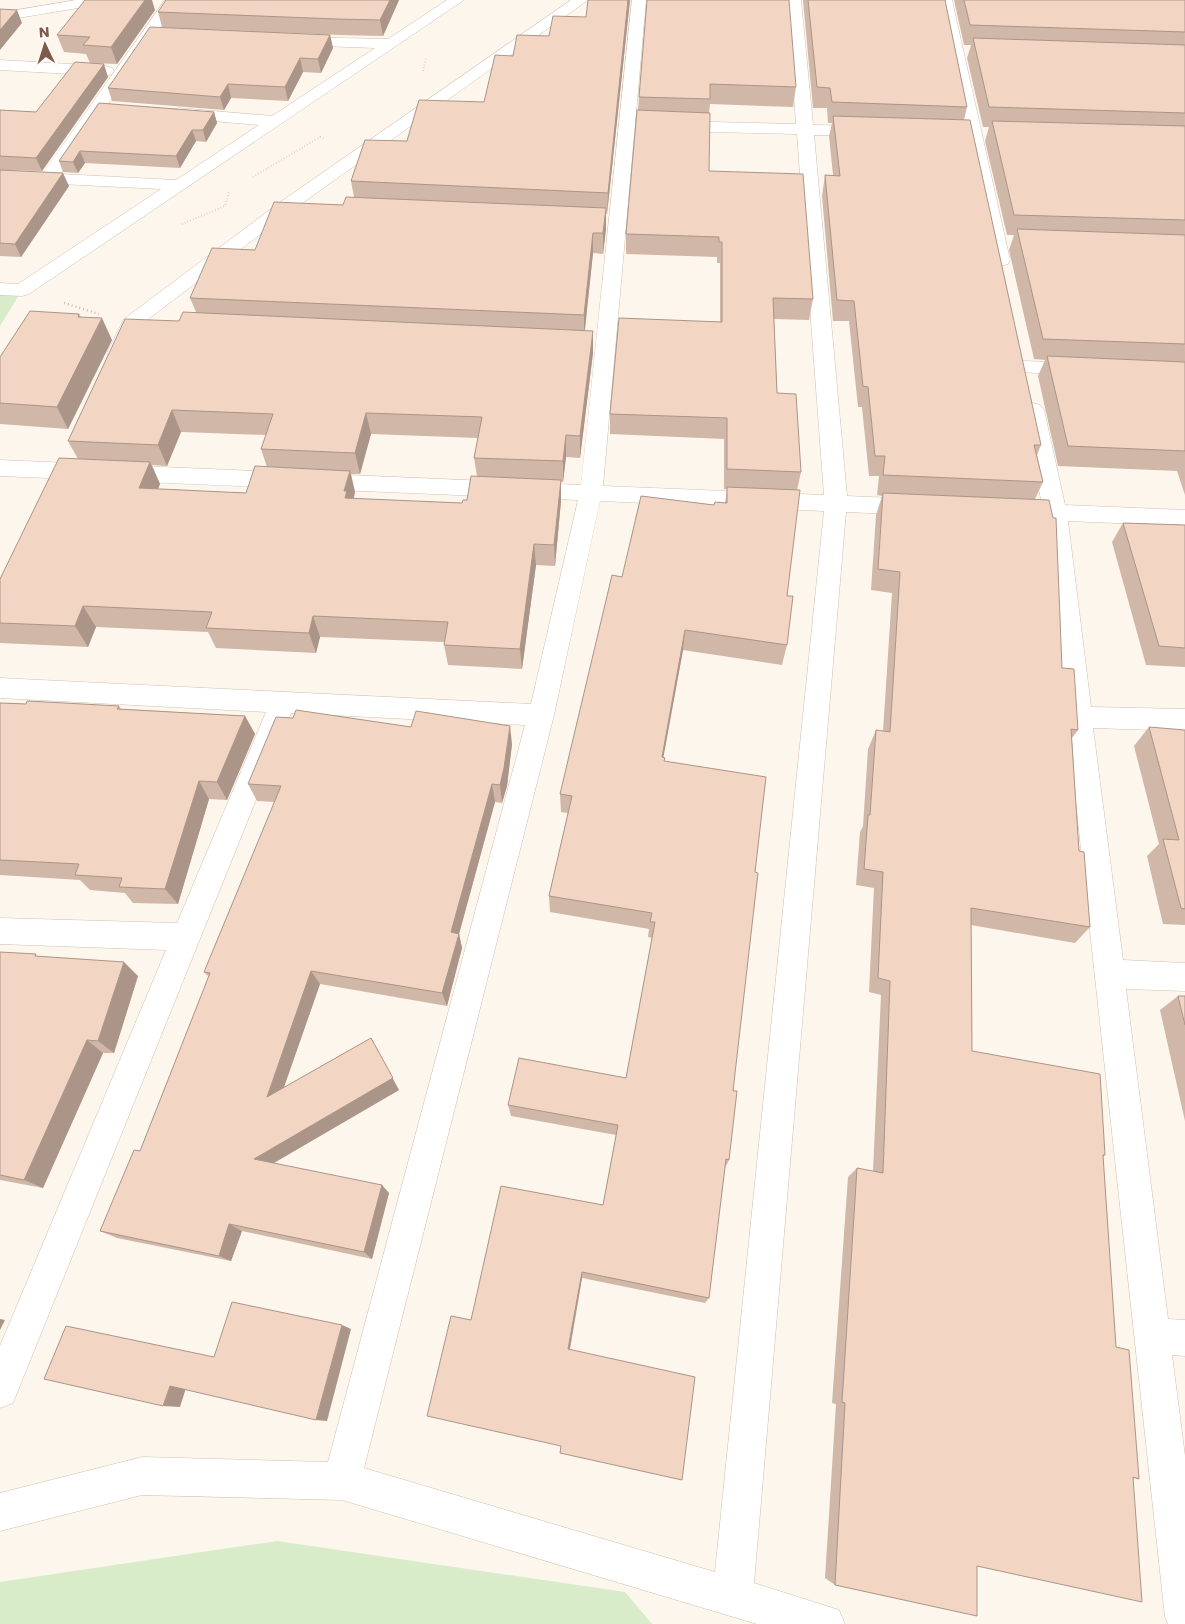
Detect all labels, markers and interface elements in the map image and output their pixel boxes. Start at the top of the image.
north arrow [20,20,70,70]
text: N [38,22,50,42]

